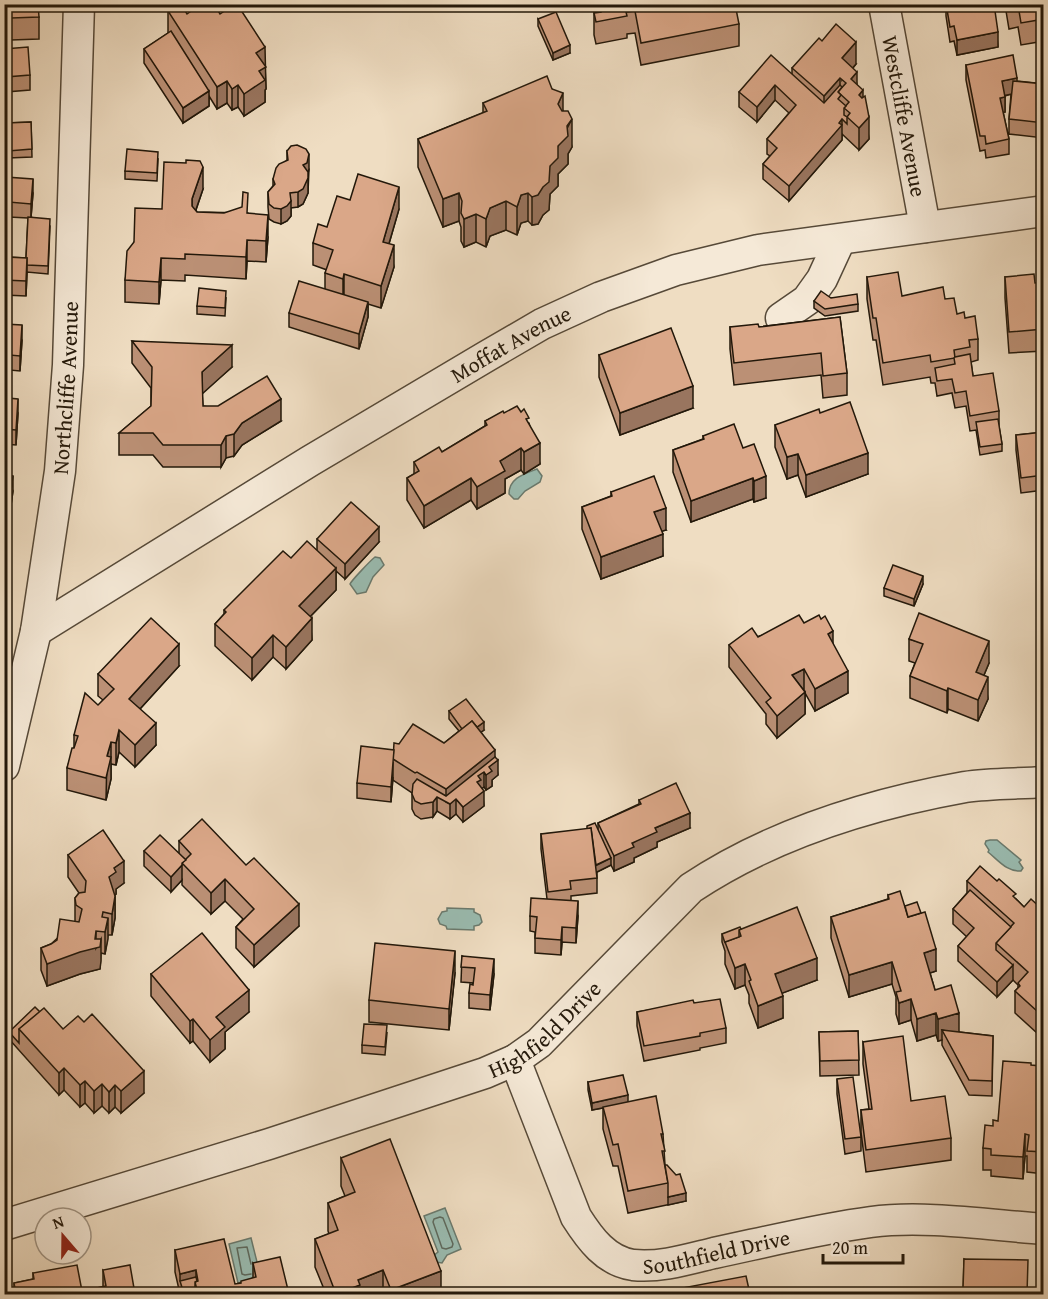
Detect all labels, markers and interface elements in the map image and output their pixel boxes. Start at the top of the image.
street label: Westcliffe Avenue [874,33,935,199]
street label: Moffat Avenue [444,297,576,390]
street label: Northcliffe Avenue [44,301,86,476]
street label: Highfield Drive [483,973,608,1086]
north arrow [33,1206,93,1266]
text: N [49,1209,67,1235]
street label: Southfield Drive [642,1221,793,1282]
scale bar [823,1227,902,1265]
text: 20 m [832,1234,868,1261]

